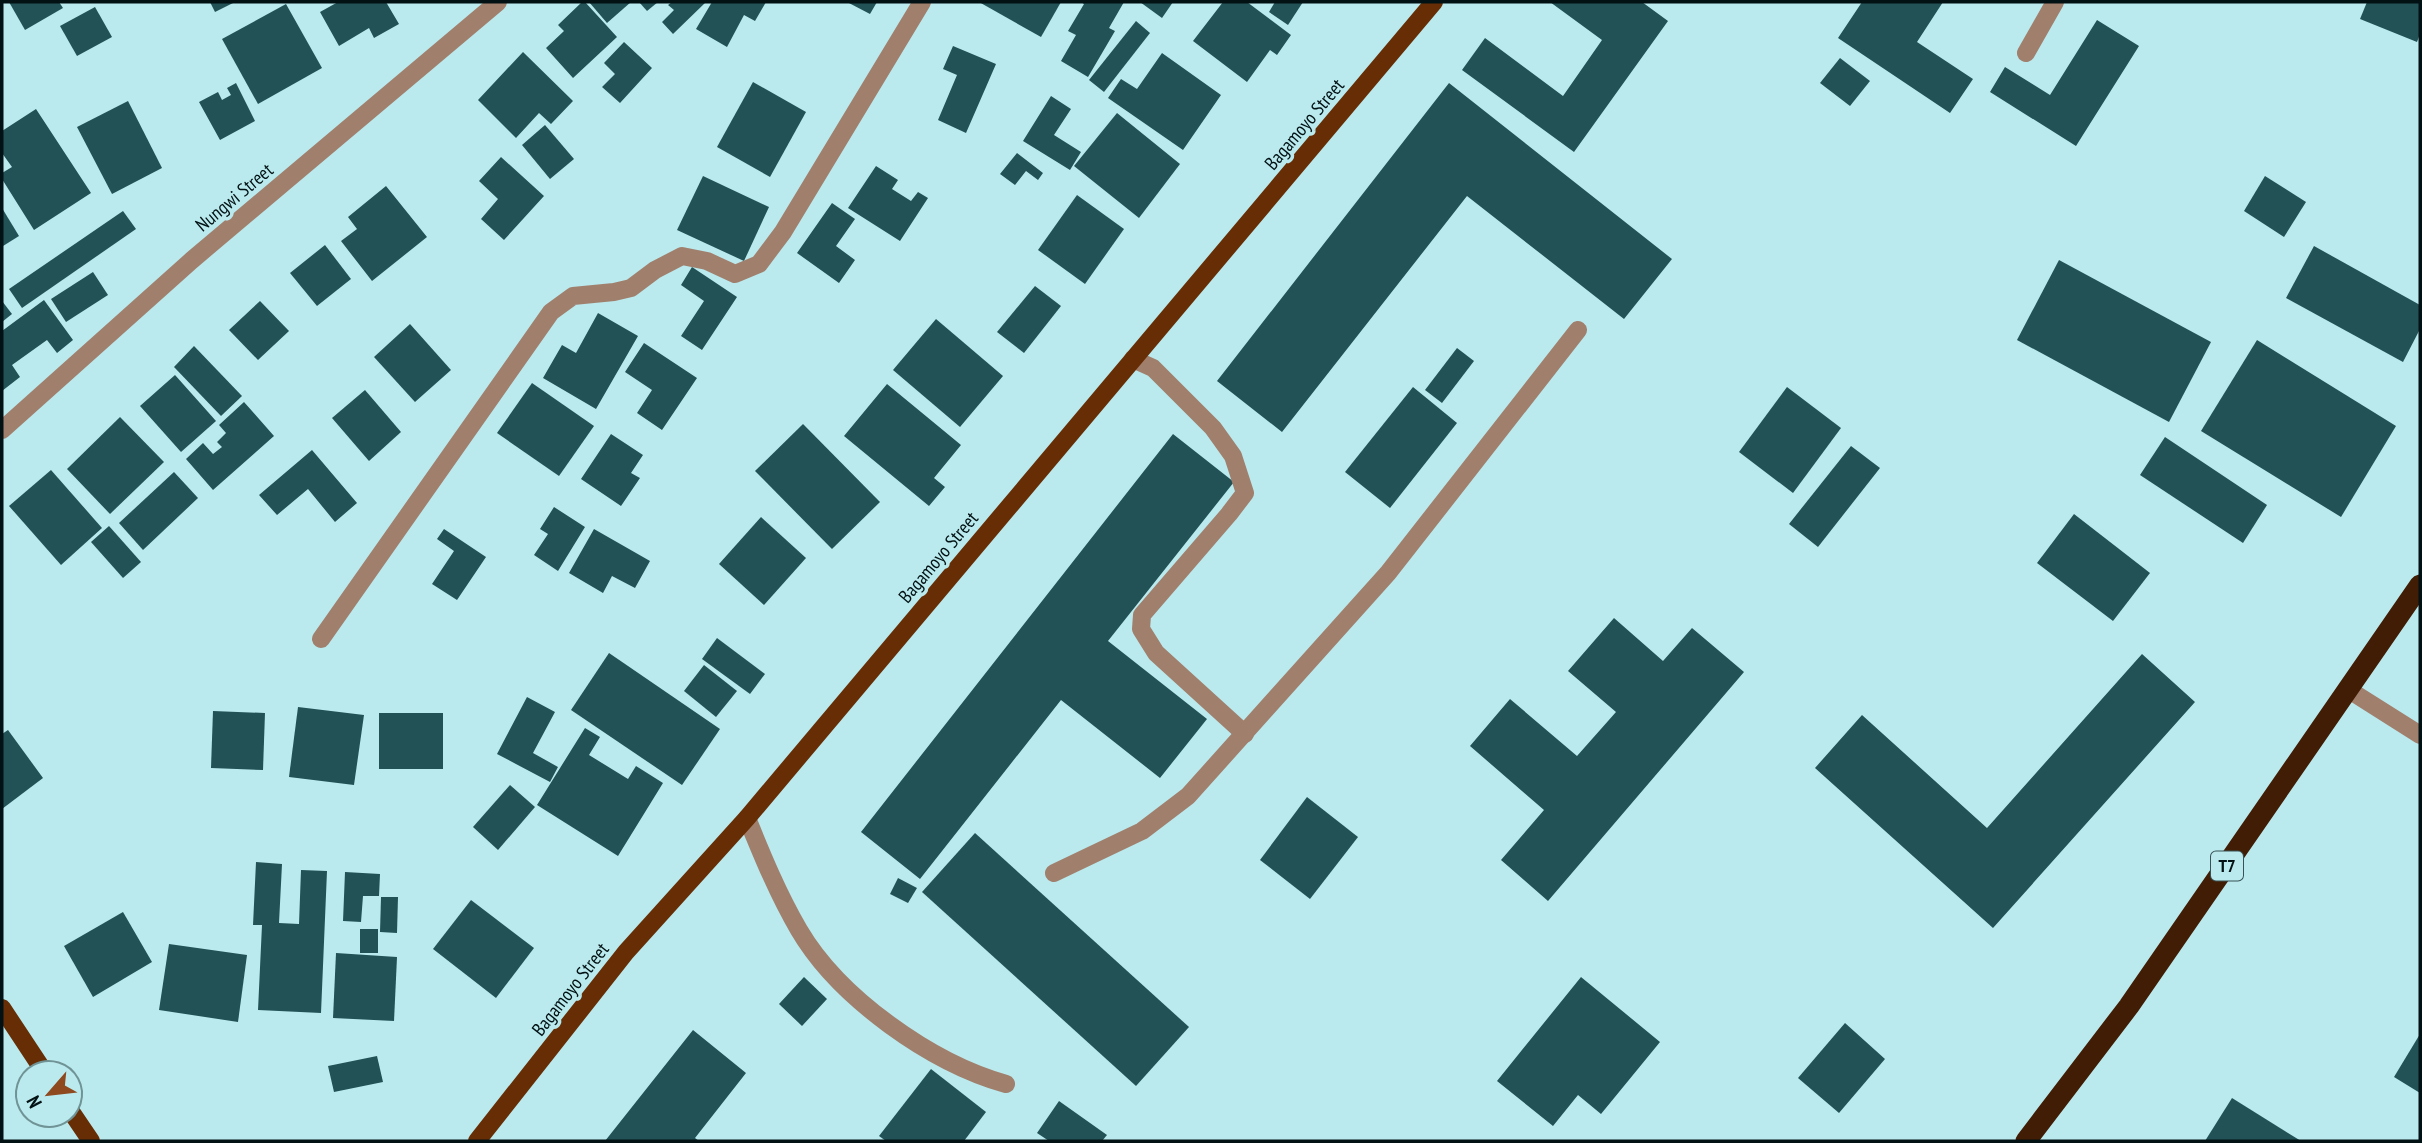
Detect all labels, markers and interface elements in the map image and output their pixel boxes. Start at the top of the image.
street label: Bagamoyo Street [1259,73,1350,174]
street label: Nungwi Street [190,157,278,236]
street label: Bagamoyo Street [893,506,984,607]
road number: T7 [2211,852,2243,880]
street label: Bagamoyo Street [526,937,614,1040]
north arrow [14,1059,84,1129]
text: N [21,1092,47,1112]

